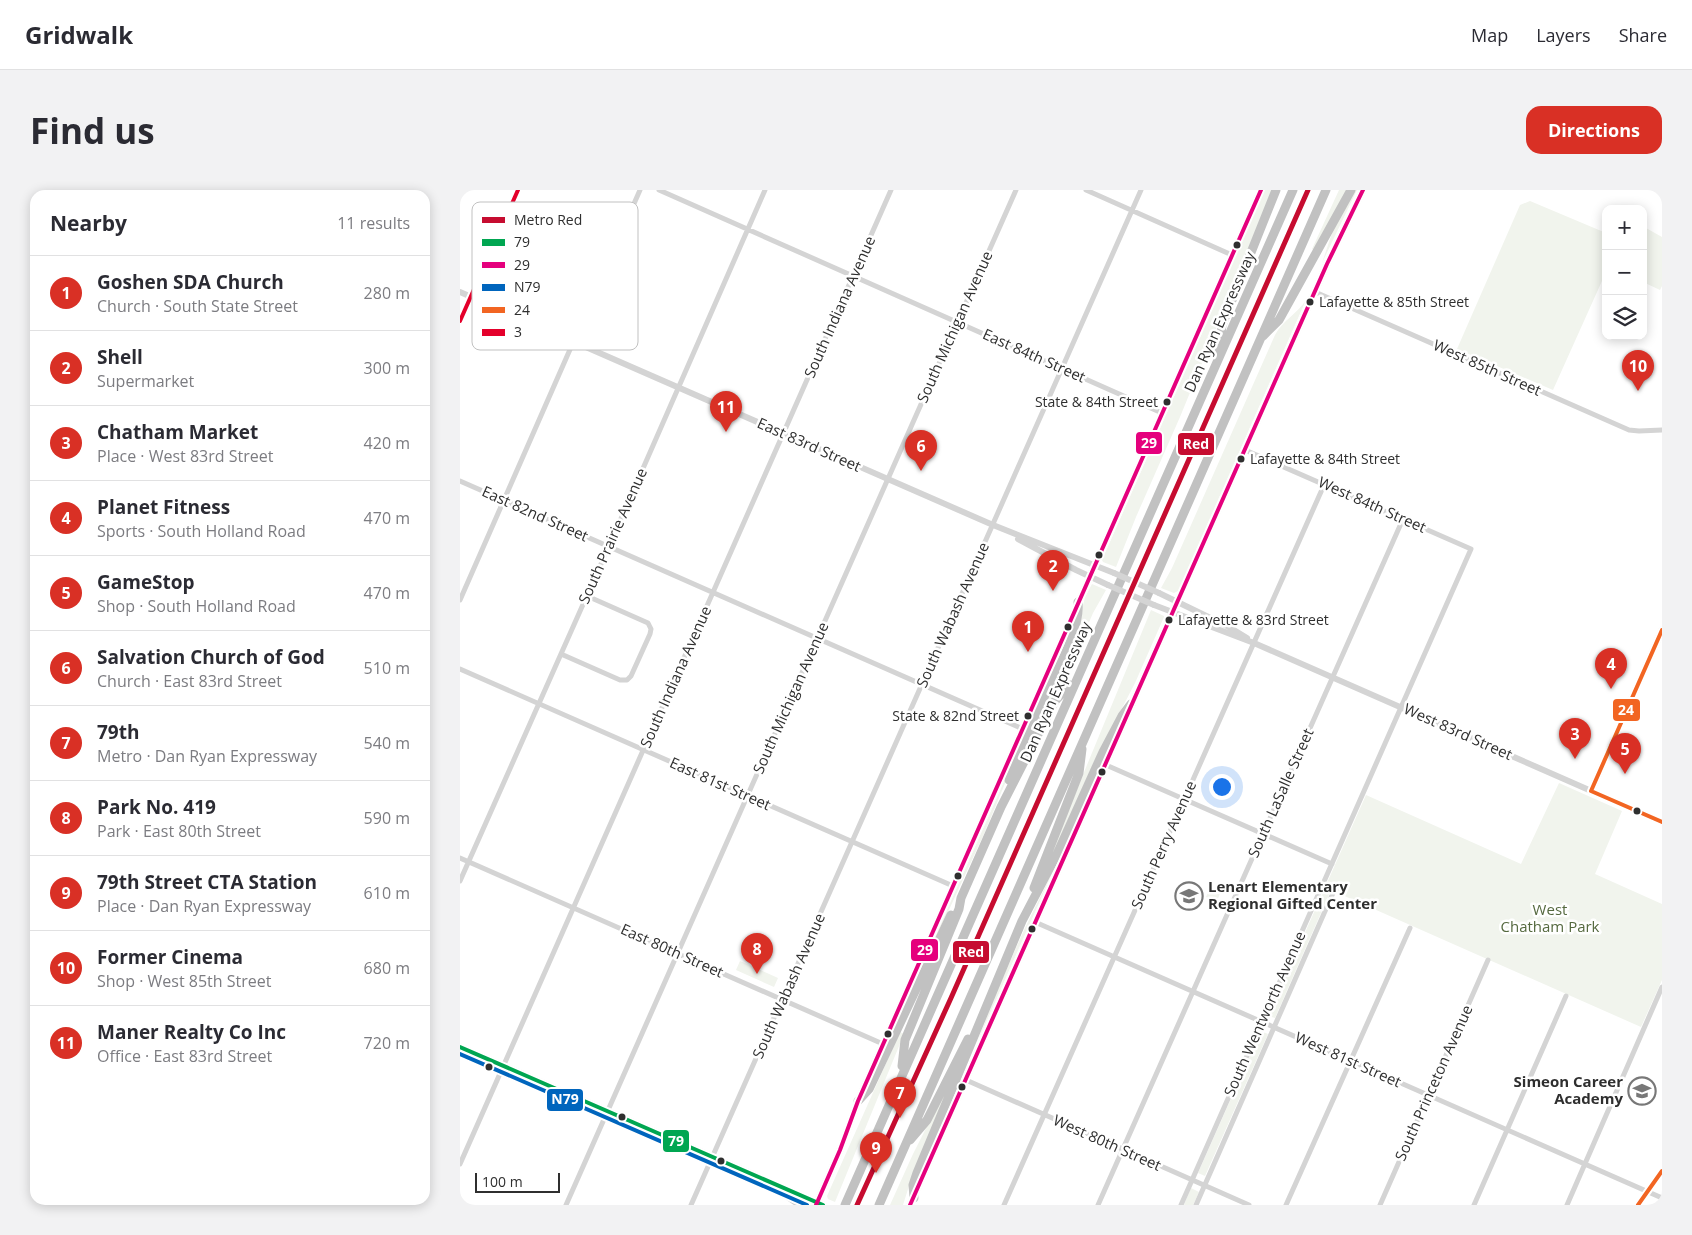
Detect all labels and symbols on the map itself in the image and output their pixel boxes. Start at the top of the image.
legend [472,202,638,350]
text: Metro Red [514,210,582,229]
text: 79 [514,232,530,251]
street label: South Indiana Avenue [799,233,879,381]
unlabelled marker [1232,240,1242,250]
street label: South Michigan Avenue [912,248,997,406]
street label: Dan Ryan Expressway [1179,248,1259,395]
text: 29 [514,255,530,274]
text: N79 [514,277,541,296]
place label: Lafayette & 85th Street [1319,292,1469,311]
marker: Lafayette & 85th Street [1305,297,1315,307]
text: 24 [514,300,530,319]
text: 3 [514,322,522,341]
street label: East 84th Street [980,323,1089,387]
street label: West 85th Street [1430,334,1545,400]
pin: 10 [1622,350,1654,391]
pin: 11 [710,391,742,432]
place label: State & 84th Street [1035,392,1158,411]
marker: State & 84th Street [1162,397,1172,407]
street label: East 83rd Street [754,412,864,476]
pin: 6 [905,430,937,471]
line badge: 29 [1135,431,1163,455]
line badge: Red [1177,432,1215,456]
text: 29 [1141,433,1157,452]
text: Red [1183,434,1209,453]
place label: Lafayette & 84th Street [1250,449,1400,468]
marker: Lafayette & 84th Street [1236,454,1246,464]
street label: South Prairie Avenue [573,465,651,607]
street label: West 84th Street [1315,471,1430,537]
street label: East 82nd Street [479,481,592,545]
street label: South Wabash Avenue [911,539,993,690]
pin: 2 [1037,550,1069,591]
unlabelled marker [1094,550,1104,560]
street label: South Indiana Avenue [635,603,715,751]
place label: Lafayette & 83rd Street [1178,610,1329,629]
pin: 1 [1012,611,1044,652]
marker: Lafayette & 83rd Street [1164,615,1174,625]
street label: Dan Ryan Expressway [1015,618,1095,765]
street label: South Michigan Avenue [748,619,833,777]
unlabelled marker [1063,622,1073,632]
pin: 4 [1595,648,1627,689]
street label: West 83rd Street [1401,698,1516,764]
line badge: 24 [1612,698,1641,722]
text: 24 [1618,700,1634,719]
place label: State & 82nd Street [892,706,1019,725]
marker: State & 82nd Street [1023,711,1033,721]
pin: 3 [1559,718,1591,759]
street label: South LaSalle Street [1243,725,1318,860]
pin: 5 [1609,733,1641,774]
street label: East 81st Street [667,752,774,814]
unlabelled marker [1097,767,1107,777]
your location [1209,774,1235,800]
street label: South Perry Avenue [1126,777,1200,912]
unlabelled marker [1632,806,1642,816]
unlabelled marker [953,871,963,881]
place label: Lenart Elementary Regional Gifted Center [1208,876,1377,913]
school or university icon: Lenart Elementary Regional Gifted Center [1174,881,1204,911]
park label: West Chatham Park [1500,899,1600,936]
street label: South Wabash Avenue [747,910,829,1061]
street label: East 80th Street [618,918,727,982]
unlabelled marker [1027,924,1037,934]
street label: South Wentworth Avenue [1219,928,1310,1099]
pin: 8 [741,933,773,974]
line badge: 29 [910,938,939,962]
text: 29 [917,940,933,959]
line badge: Red [952,940,990,964]
text: Red [958,942,984,961]
street label: South Princeton Avenue [1390,1002,1476,1164]
street label: West 81st Street [1292,1027,1405,1091]
unlabelled marker [883,1029,893,1039]
unlabelled marker [484,1062,494,1072]
place label: Simeon Career Academy [1514,1071,1623,1108]
school or university icon: Simeon Career Academy [1627,1076,1657,1106]
pin: 7 [884,1077,916,1118]
unlabelled marker [957,1082,967,1092]
line badge: N79 [546,1088,584,1112]
text: N79 [551,1089,579,1108]
street label: West 80th Street [1050,1109,1165,1175]
unlabelled marker [617,1112,627,1122]
line badge: 79 [662,1129,690,1153]
text: 79 [668,1131,684,1150]
pin: 9 [860,1132,892,1173]
unlabelled marker [716,1156,726,1166]
scale bar [475,1170,560,1193]

